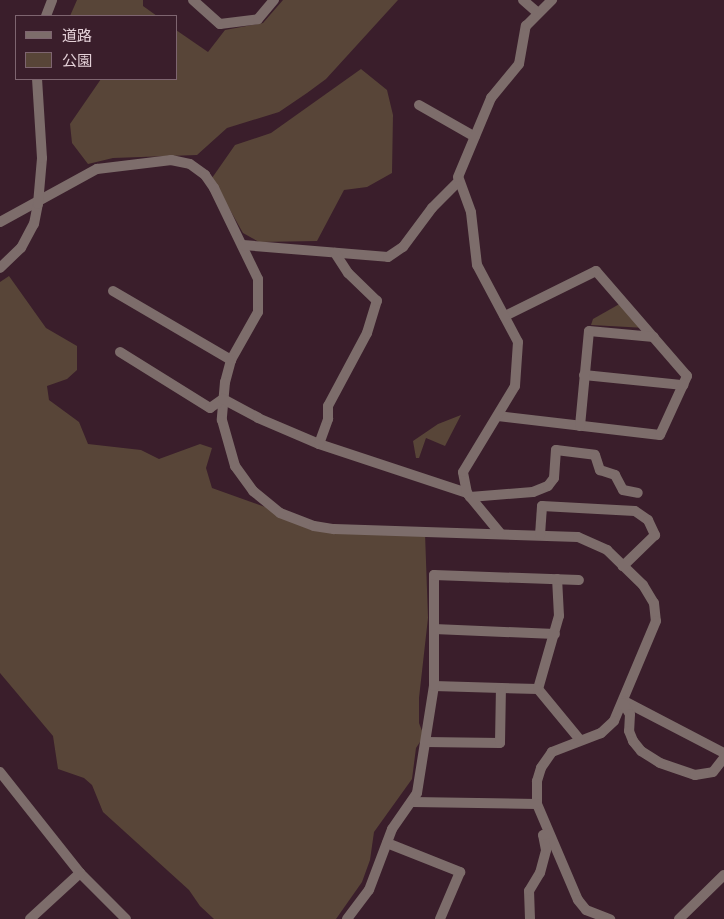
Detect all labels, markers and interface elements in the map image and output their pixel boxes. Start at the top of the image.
legend [15,15,178,80]
text: 道路 [62,26,92,45]
text: 公園 [62,51,92,70]

